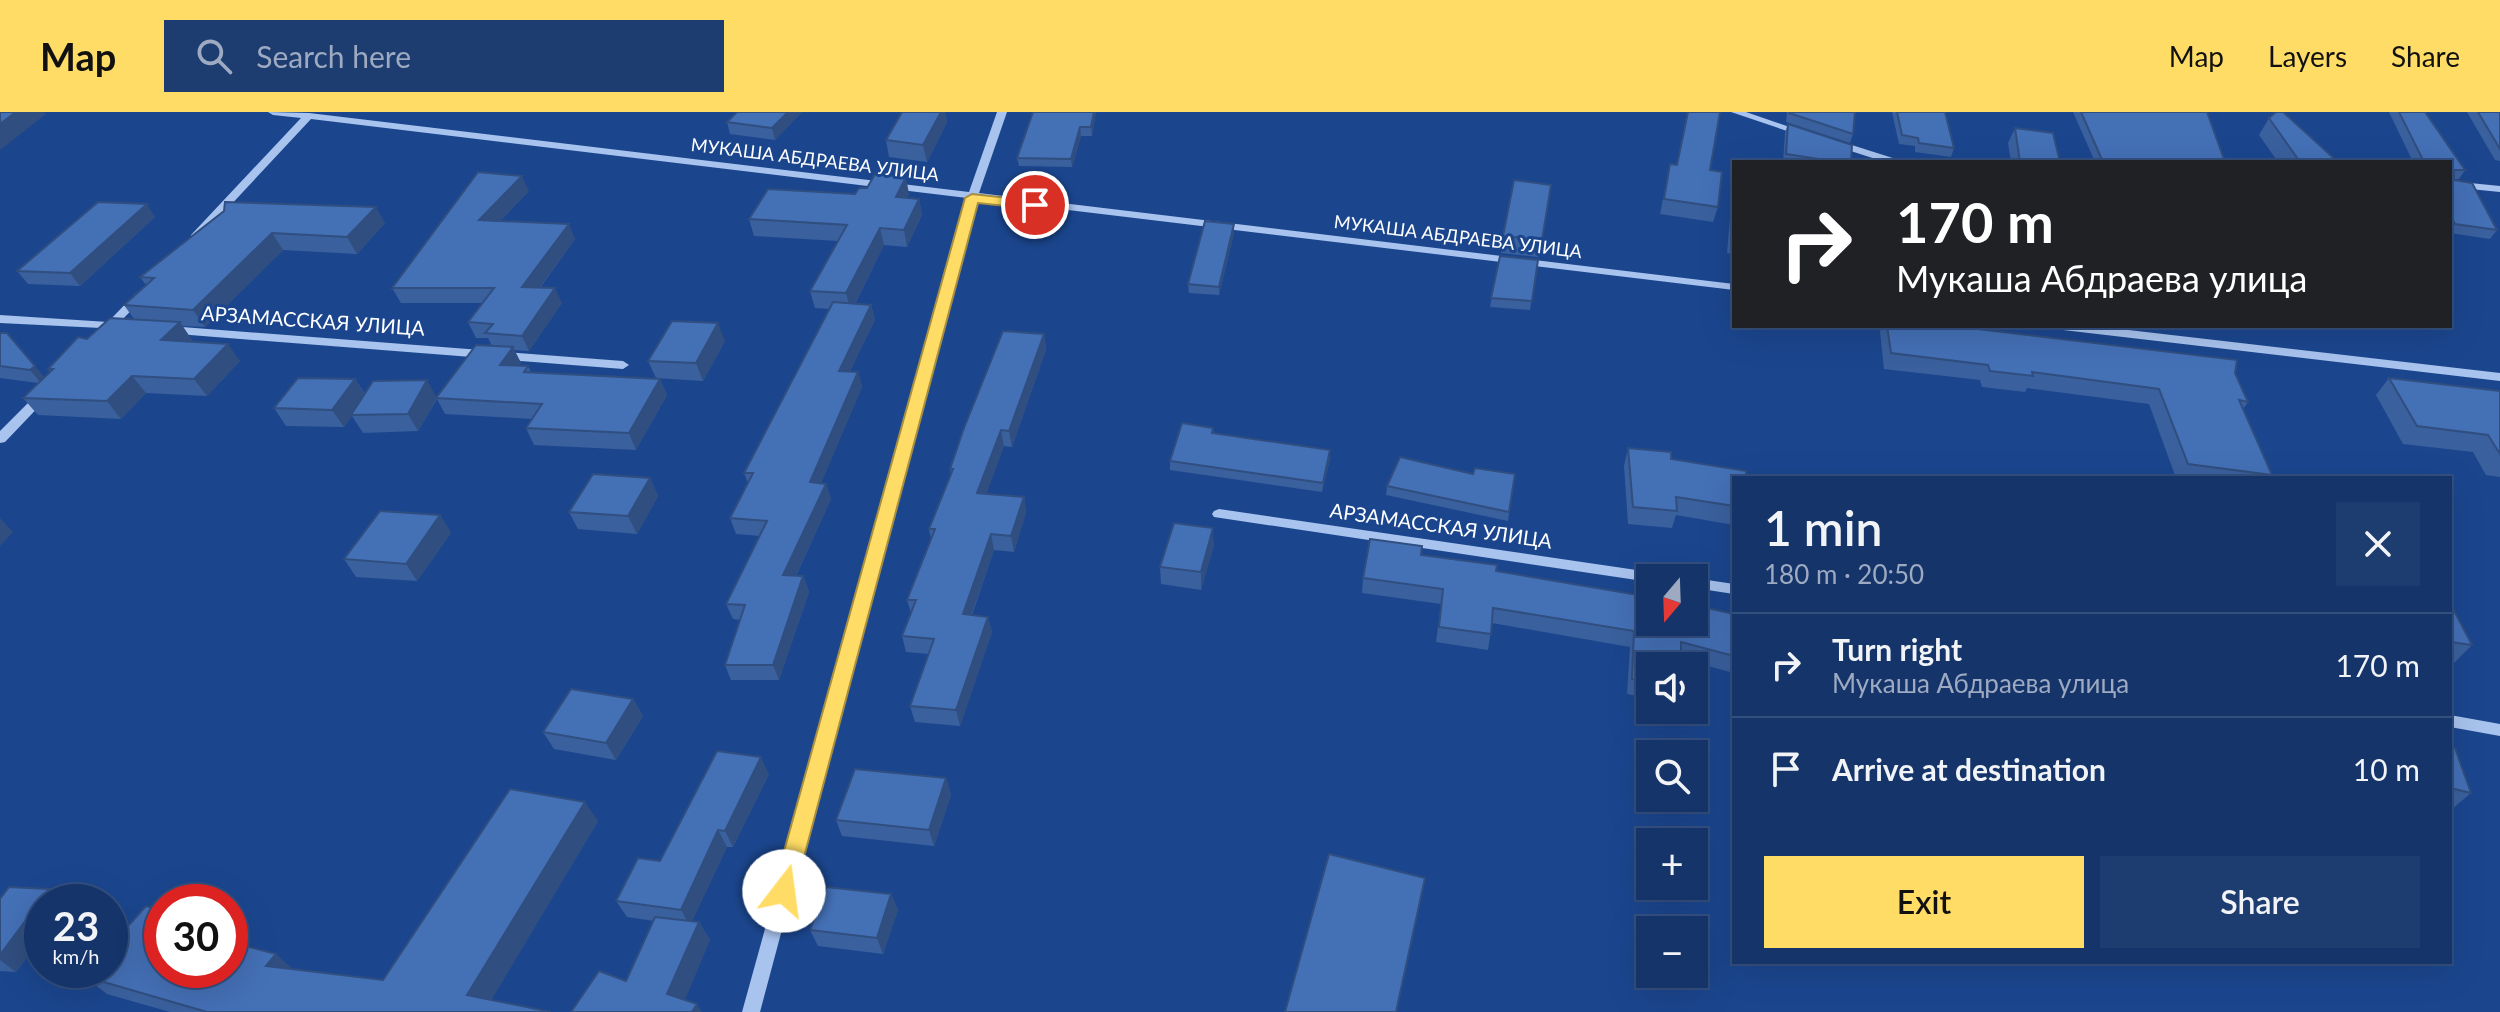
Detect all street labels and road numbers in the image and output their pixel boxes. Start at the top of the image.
street label: МУКАША АБДРАЕВА УЛИЦА [690,133,941,185]
street label: МУКАША АБДРАЕВА УЛИЦА [1333,210,1584,262]
street label: АРЗАМАССКАЯ УЛИЦА [200,300,426,340]
street label: АРЗАМАССКАЯ УЛИЦА [1328,498,1554,553]

